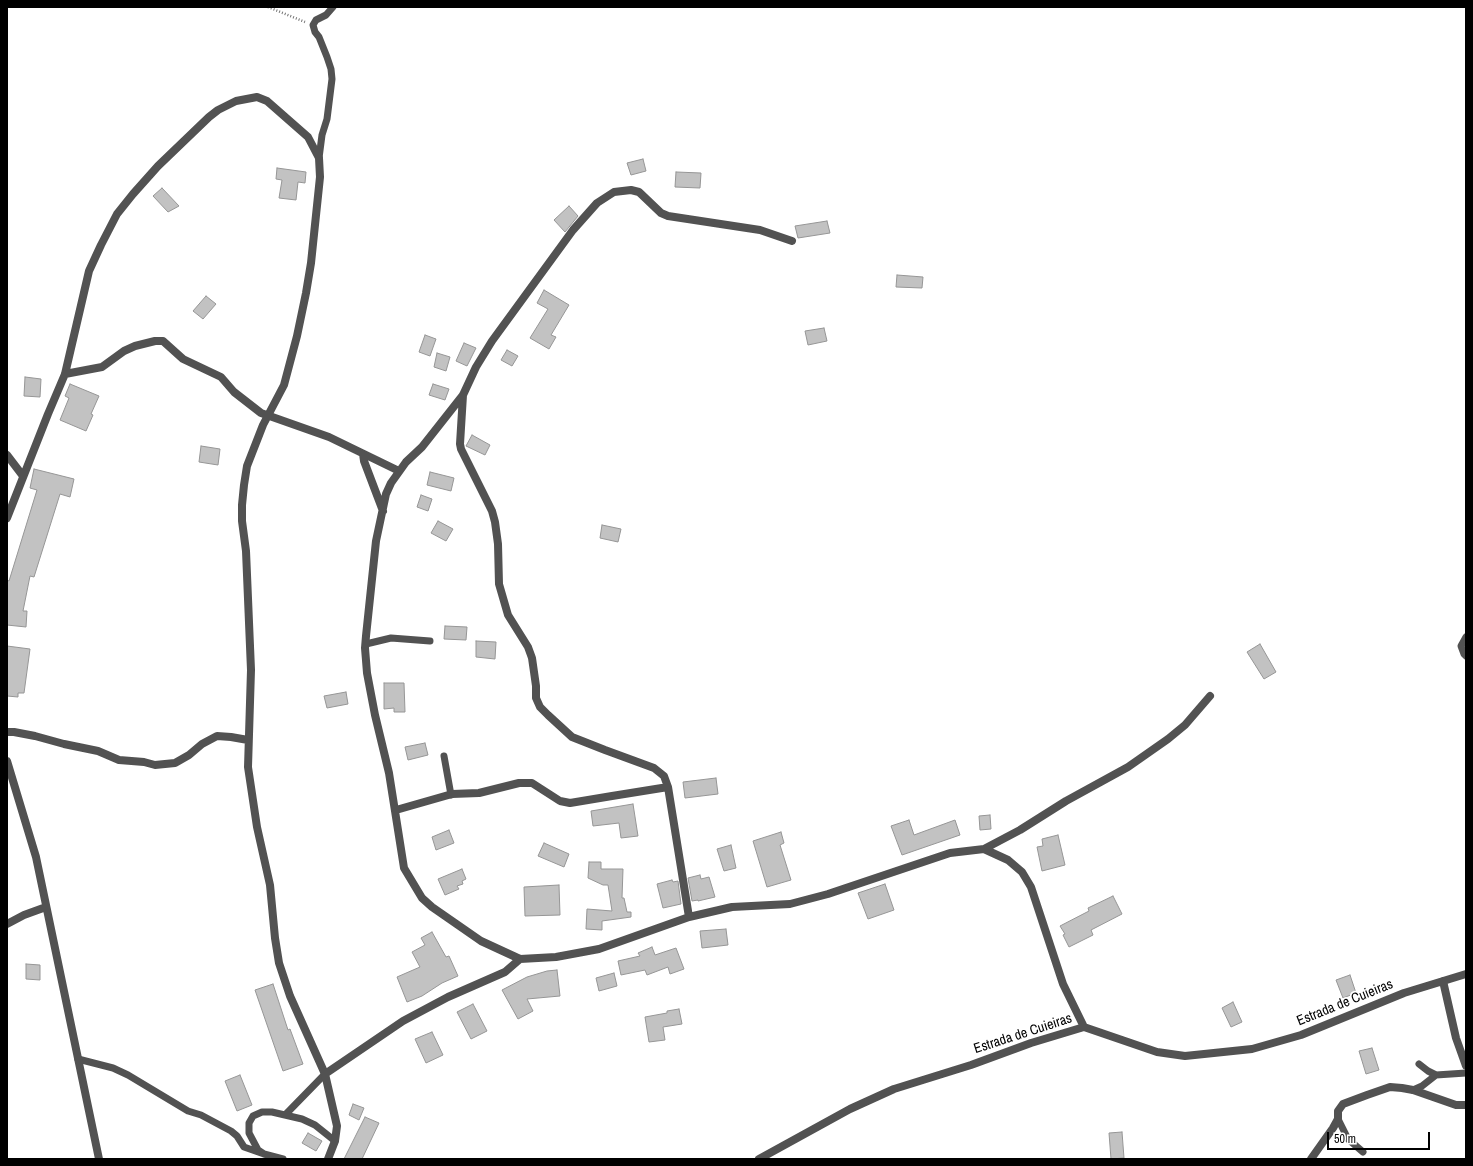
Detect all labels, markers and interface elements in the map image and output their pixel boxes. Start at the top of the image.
street label: Estrada de Cuieiras [1295,976,1395,1030]
street label: Estrada de Cuieiras [972,1010,1074,1058]
scale bar [1329,1124,1432,1150]
text: 50 m [1334,1131,1356,1147]

